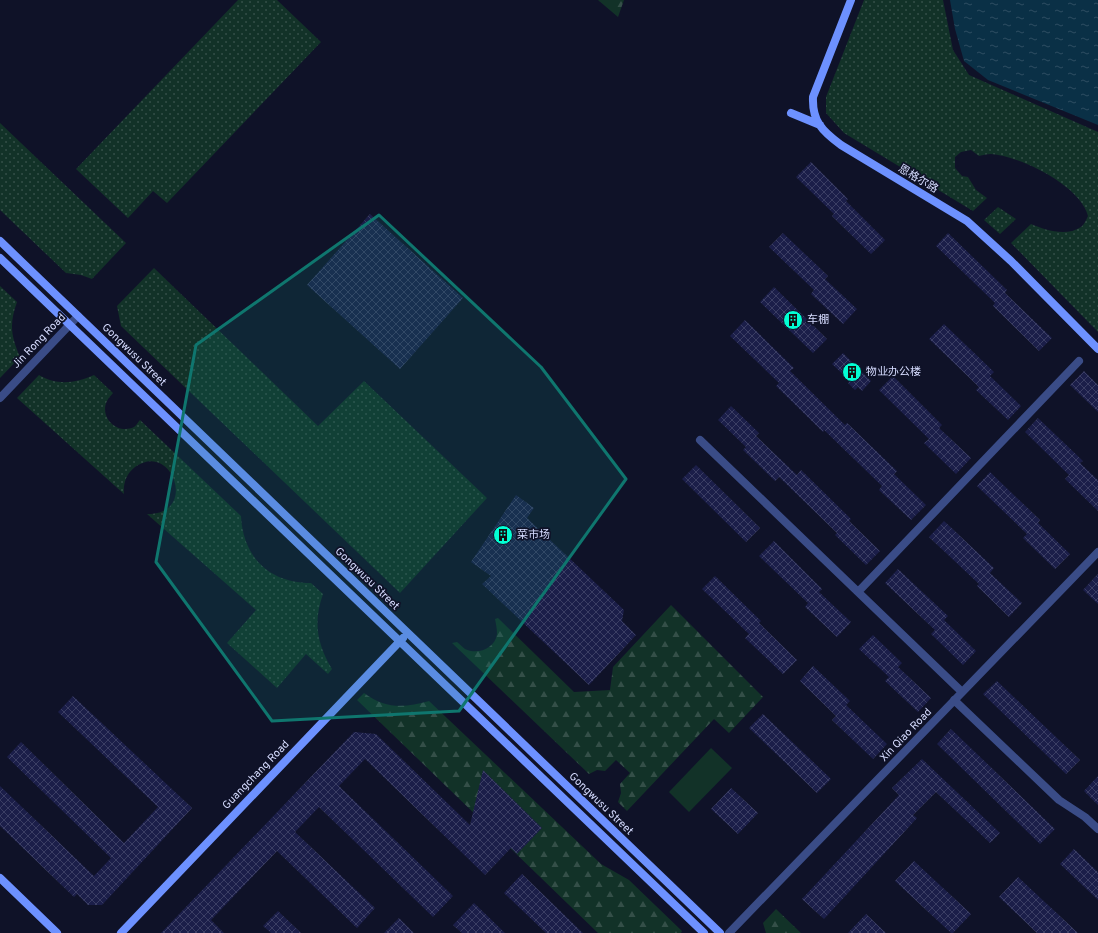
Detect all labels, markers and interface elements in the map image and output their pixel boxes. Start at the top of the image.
street label: 恩格尔路 [896,162,940,196]
building icon: 车棚 [782,309,804,331]
street label: Jin Rong Road [9,310,69,372]
place label: 车棚 [807,313,829,327]
street label: Gongwusu Street [99,321,169,389]
building icon: 物业办公楼 [841,361,863,383]
place label: 物业办公楼 [866,365,921,379]
building icon: 菜市场 [492,524,514,546]
place label: 菜市场 [517,528,550,542]
street label: Gongwusu Street [332,545,402,613]
street label: Xin Qiao Road [877,705,935,765]
street label: Guangchang Road [220,738,292,812]
street label: Gongwusu Street [566,770,636,838]

